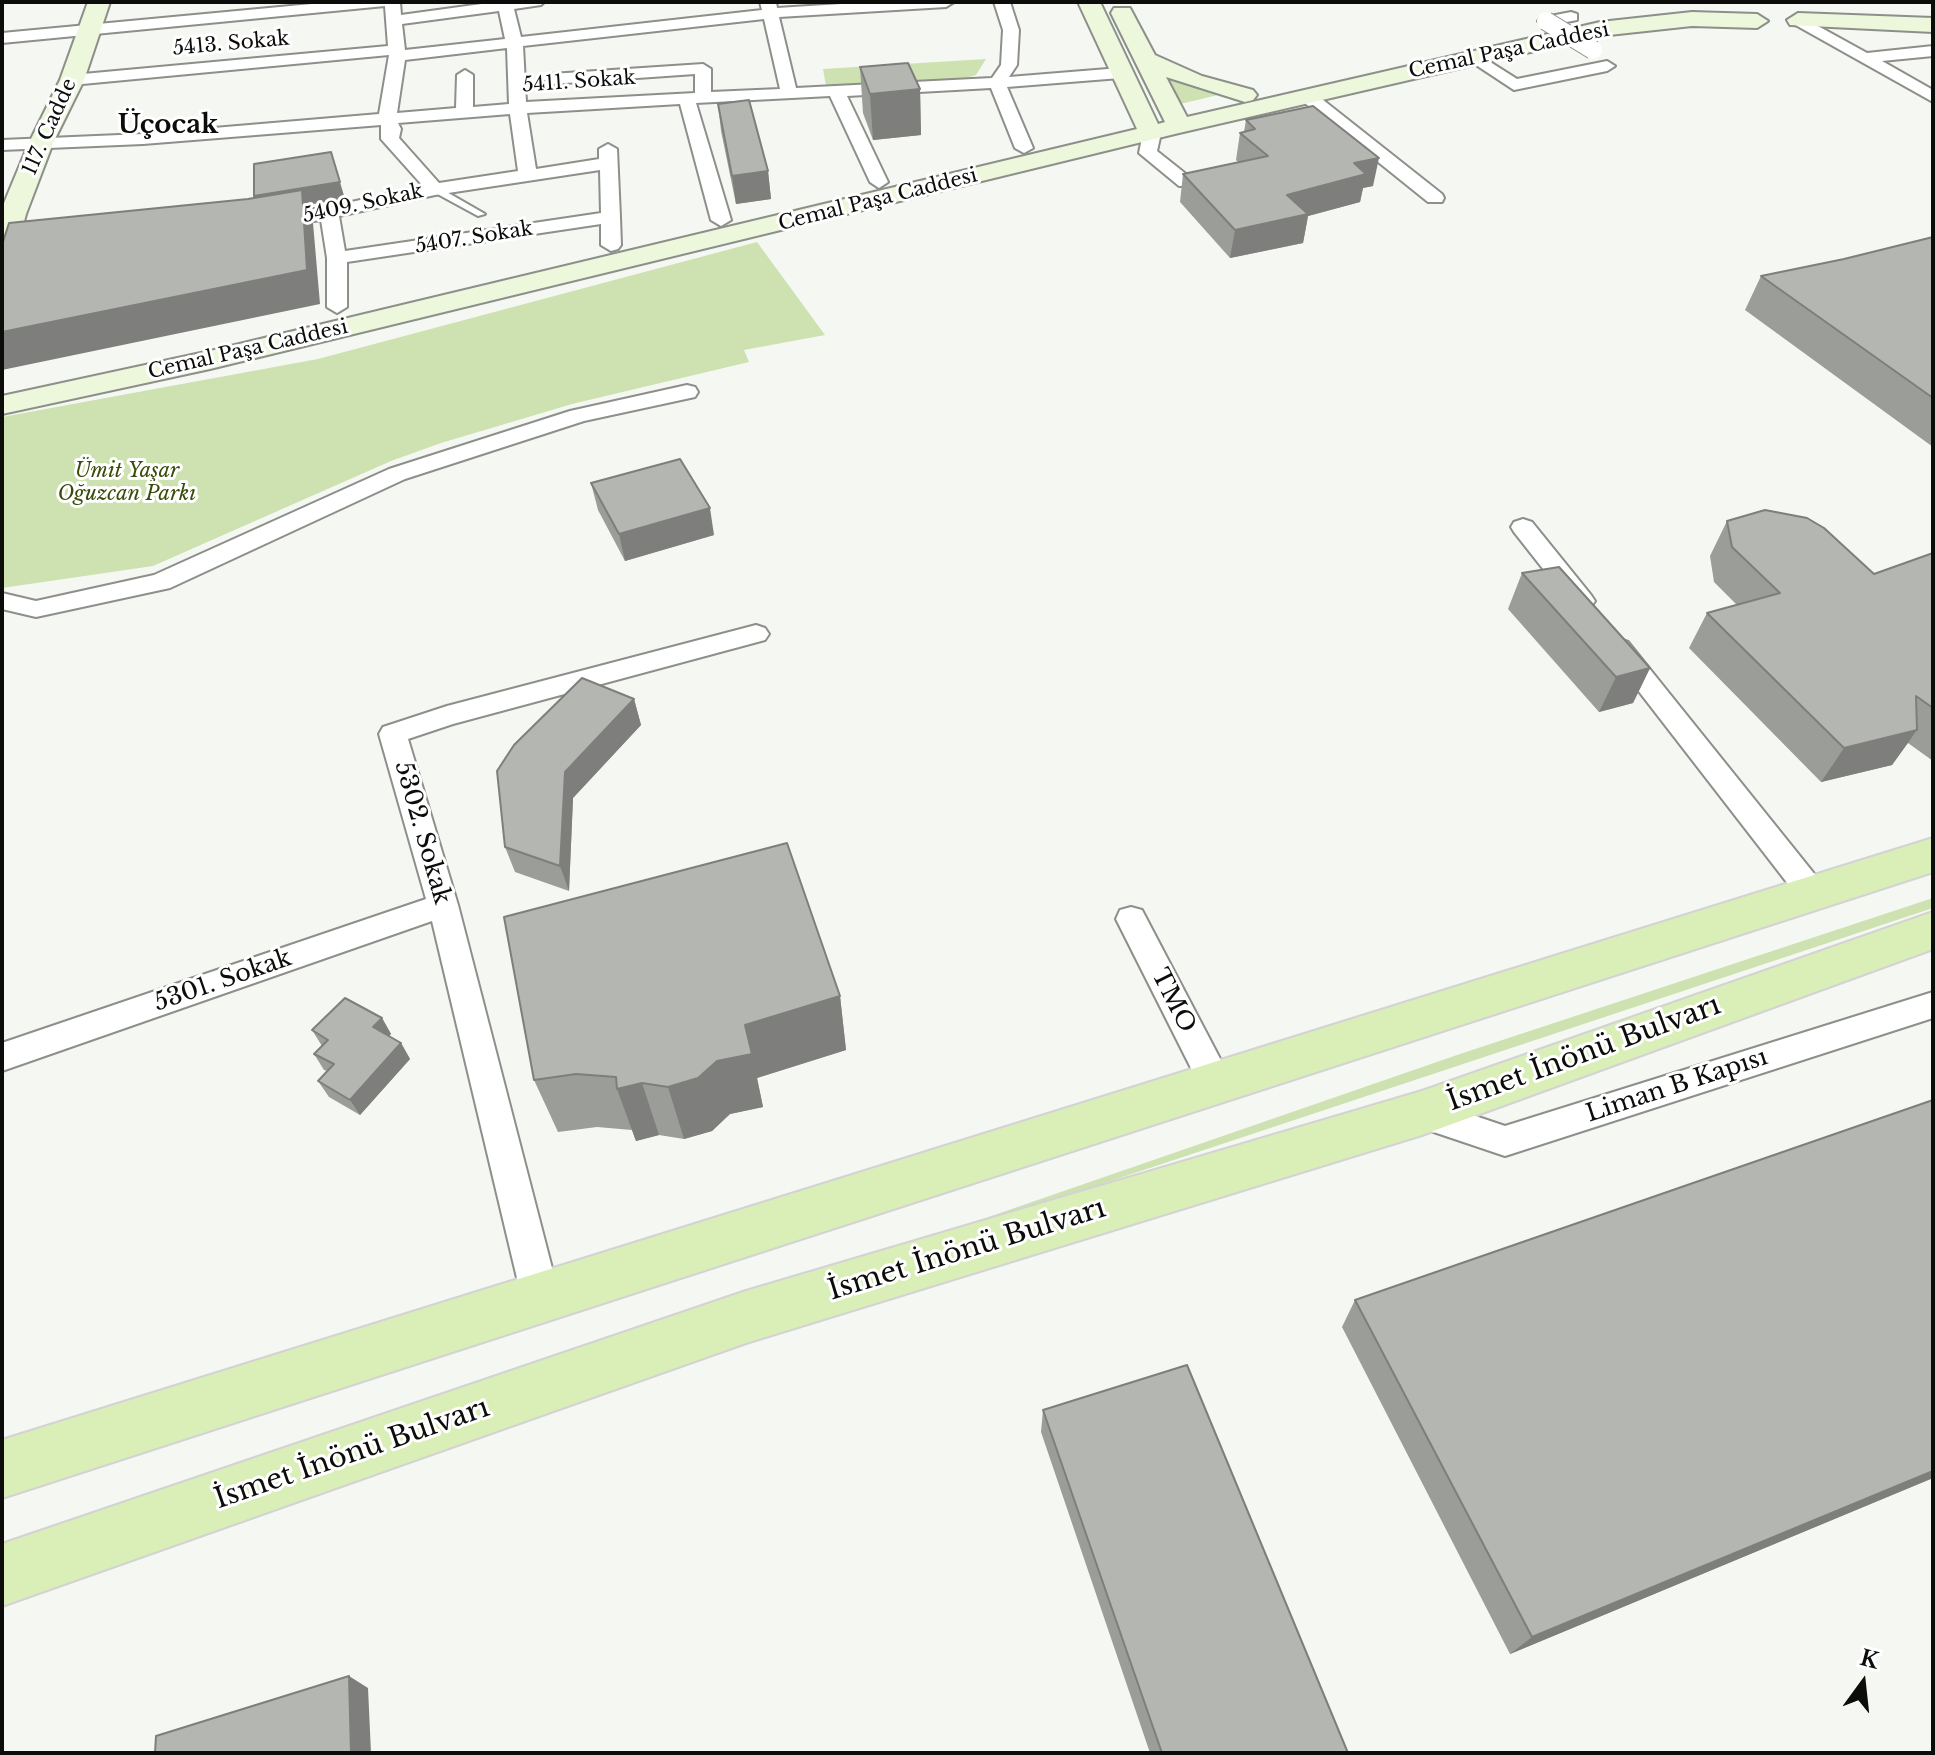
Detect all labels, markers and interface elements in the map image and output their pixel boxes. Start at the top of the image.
street label: Cemal Paşa Caddesi [1407,18,1611,84]
street label: 5413. Sokak [172,27,290,61]
street label: 5411. Sokak [521,66,637,98]
street label: 117. Cadde [18,75,82,179]
district label: Üçocak [118,110,218,142]
street label: Cemal Paşa Caddesi [776,164,980,236]
street label: 5409. Sokak [301,180,425,228]
street label: 5407. Sokak [413,217,535,259]
street label: Cemal Paşa Caddesi [146,315,350,385]
park label: Ümit Yaşar Oğuzcan Parkı [58,459,196,506]
street label: 5302. Sokak [388,758,456,908]
street label: 5301. Sokak [150,944,296,1018]
street label: TMO [1145,964,1201,1038]
street label: İsmet İnönü Bulvarı [1443,989,1725,1119]
street label: Liman B Kapısı [1583,1043,1771,1129]
street label: İsmet İnönü Bulvarı [824,1192,1110,1308]
street label: İsmet İnönü Bulvarı [210,1391,494,1517]
north arrow [1823,1643,1903,1723]
text: K [1857,1644,1882,1675]

